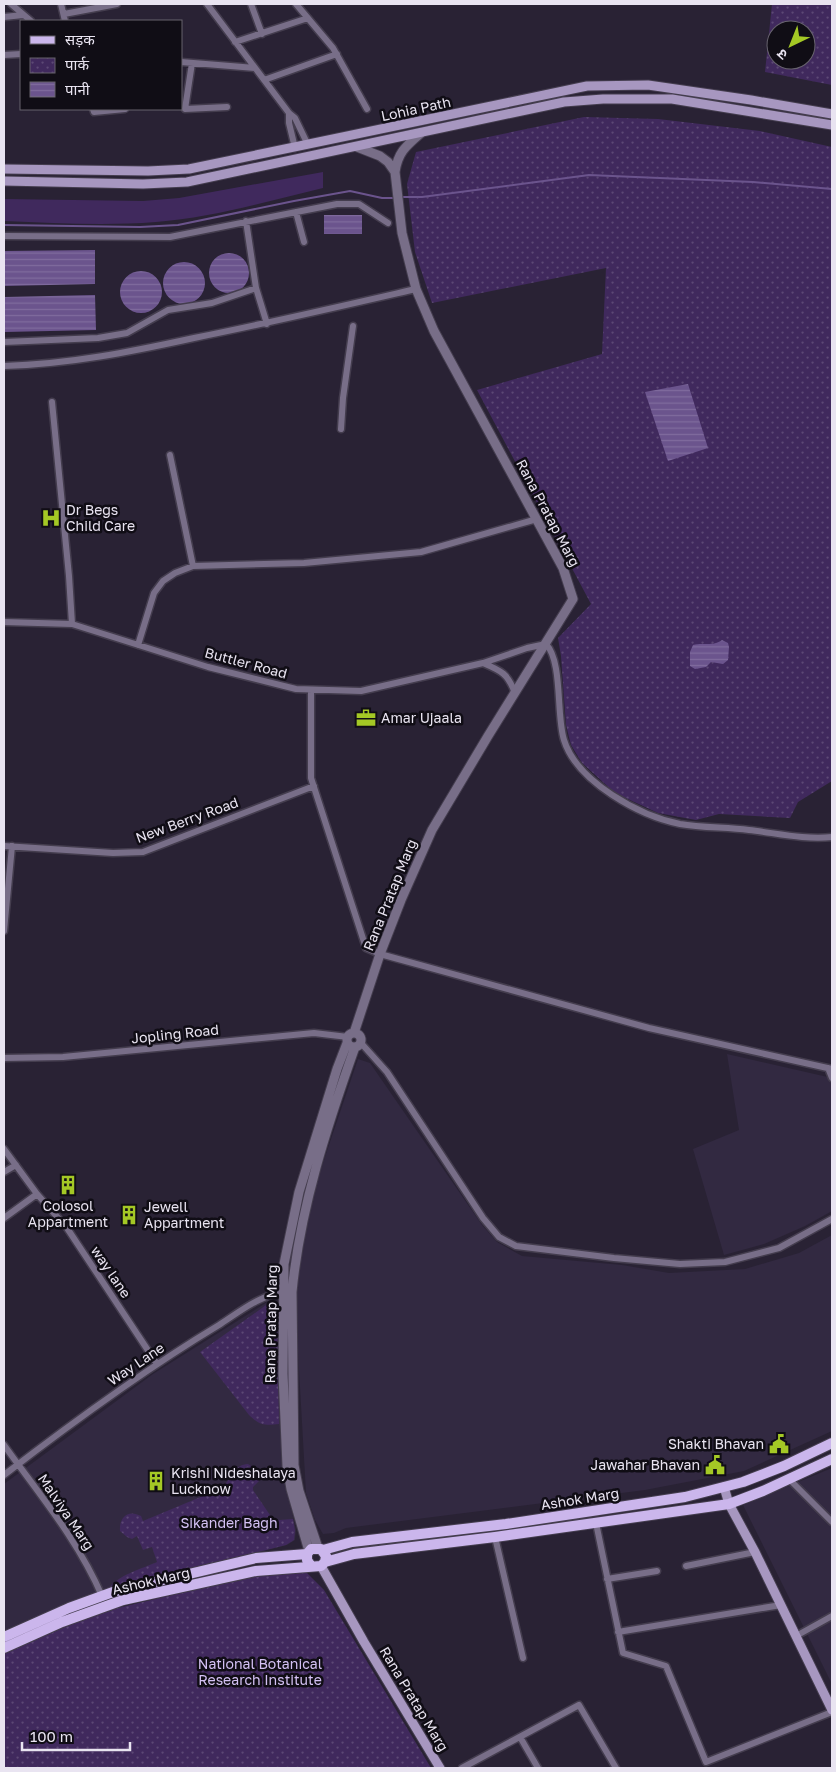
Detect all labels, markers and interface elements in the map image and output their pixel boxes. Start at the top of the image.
legend [20,20,182,110]
north arrow [766,20,816,70]
text: सड़क [65,30,95,48]
text: उ [772,45,791,64]
text: पार्क [65,55,89,73]
text: पानी [65,80,91,98]
street label: Lohia Path [379,93,452,124]
street label: Rana Pratap Marg [513,456,584,569]
place label: Dr Begs Child Care [66,501,135,534]
hospital icon: Dr Begs Child Care [40,507,62,529]
street label: Buttler Road [203,643,289,682]
office icon: Amar Ujaala [355,707,377,729]
place label: Amar Ujaala [381,709,462,726]
street label: New Berry Road [133,793,240,846]
street label: Rana Pratap Marg [359,836,420,953]
street label: Jopling Road [130,1020,220,1047]
building icon: Colosol Appartment [57,1174,79,1196]
place label: Colosol Appartment [28,1197,108,1230]
place label: Jewell Appartment [144,1198,224,1231]
building icon: Jewell Appartment [118,1204,140,1226]
street label: way lane [88,1242,135,1301]
street label: Rana Pratap Marg [261,1264,280,1384]
street label: Way Lane [104,1338,167,1389]
public building icon: Shakti Bhavan [768,1433,790,1455]
place label: Shakti Bhavan [668,1435,764,1452]
public building icon: Jawahar Bhavan [704,1454,726,1476]
place label: Jawahar Bhavan [590,1456,700,1473]
place label: Krishi Nideshalaya Lucknow [171,1464,296,1497]
street label: Malviya Marg [35,1470,98,1553]
building icon: Krishi Nideshalaya Lucknow [145,1470,167,1492]
street label: Ashok Marg [540,1484,620,1513]
park label: Sikander Bagh [180,1514,278,1531]
street label: Ashok Marg [110,1563,191,1598]
street label: Rana Pratap Marg [376,1643,452,1754]
park label: National Botanical Research Institute [198,1655,322,1688]
scale bar [22,1720,130,1752]
text: 100 m [30,1727,73,1745]

